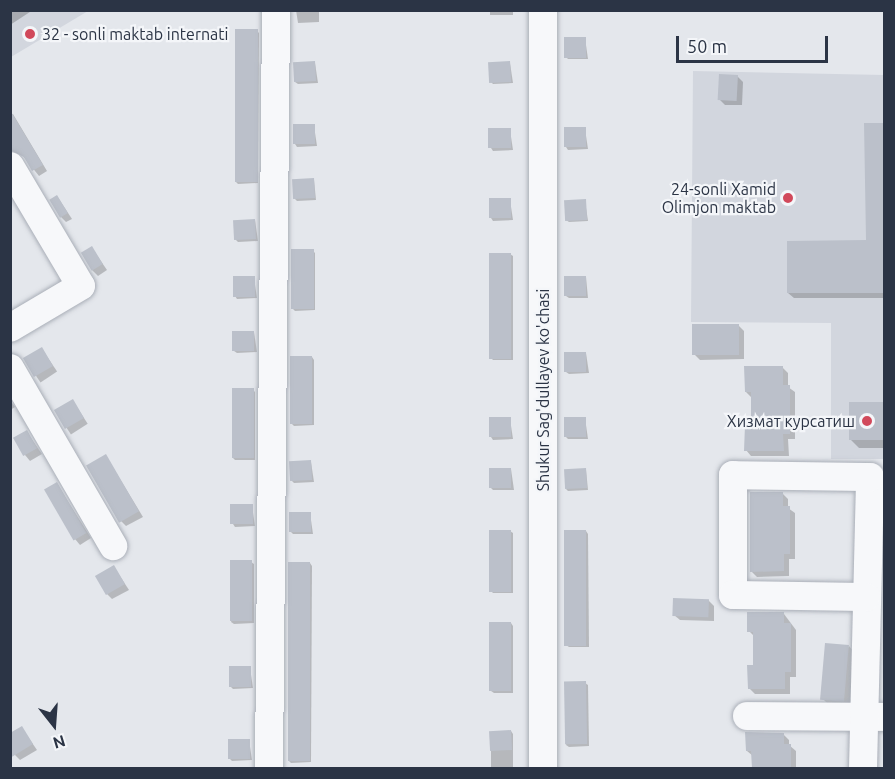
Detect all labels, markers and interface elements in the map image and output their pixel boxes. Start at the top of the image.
place label: 32 - sonli maktab internati [42,24,228,44]
scale bar [679,24,830,62]
marker: 32 - sonli maktab internati [23,27,37,41]
text: 50 m [687,36,727,56]
place label: 24-sonli Xamid Olimjon maktab [662,179,776,217]
marker: 24-sonli Xamid Olimjon maktab [781,191,795,205]
street label: Shukur Sag'dullayev ko'chasi [533,289,553,491]
place label: Хизмат курсатиш [727,411,855,431]
marker: Хизмат курсатиш [860,414,874,428]
north arrow [24,695,84,755]
text: N [51,732,68,753]

